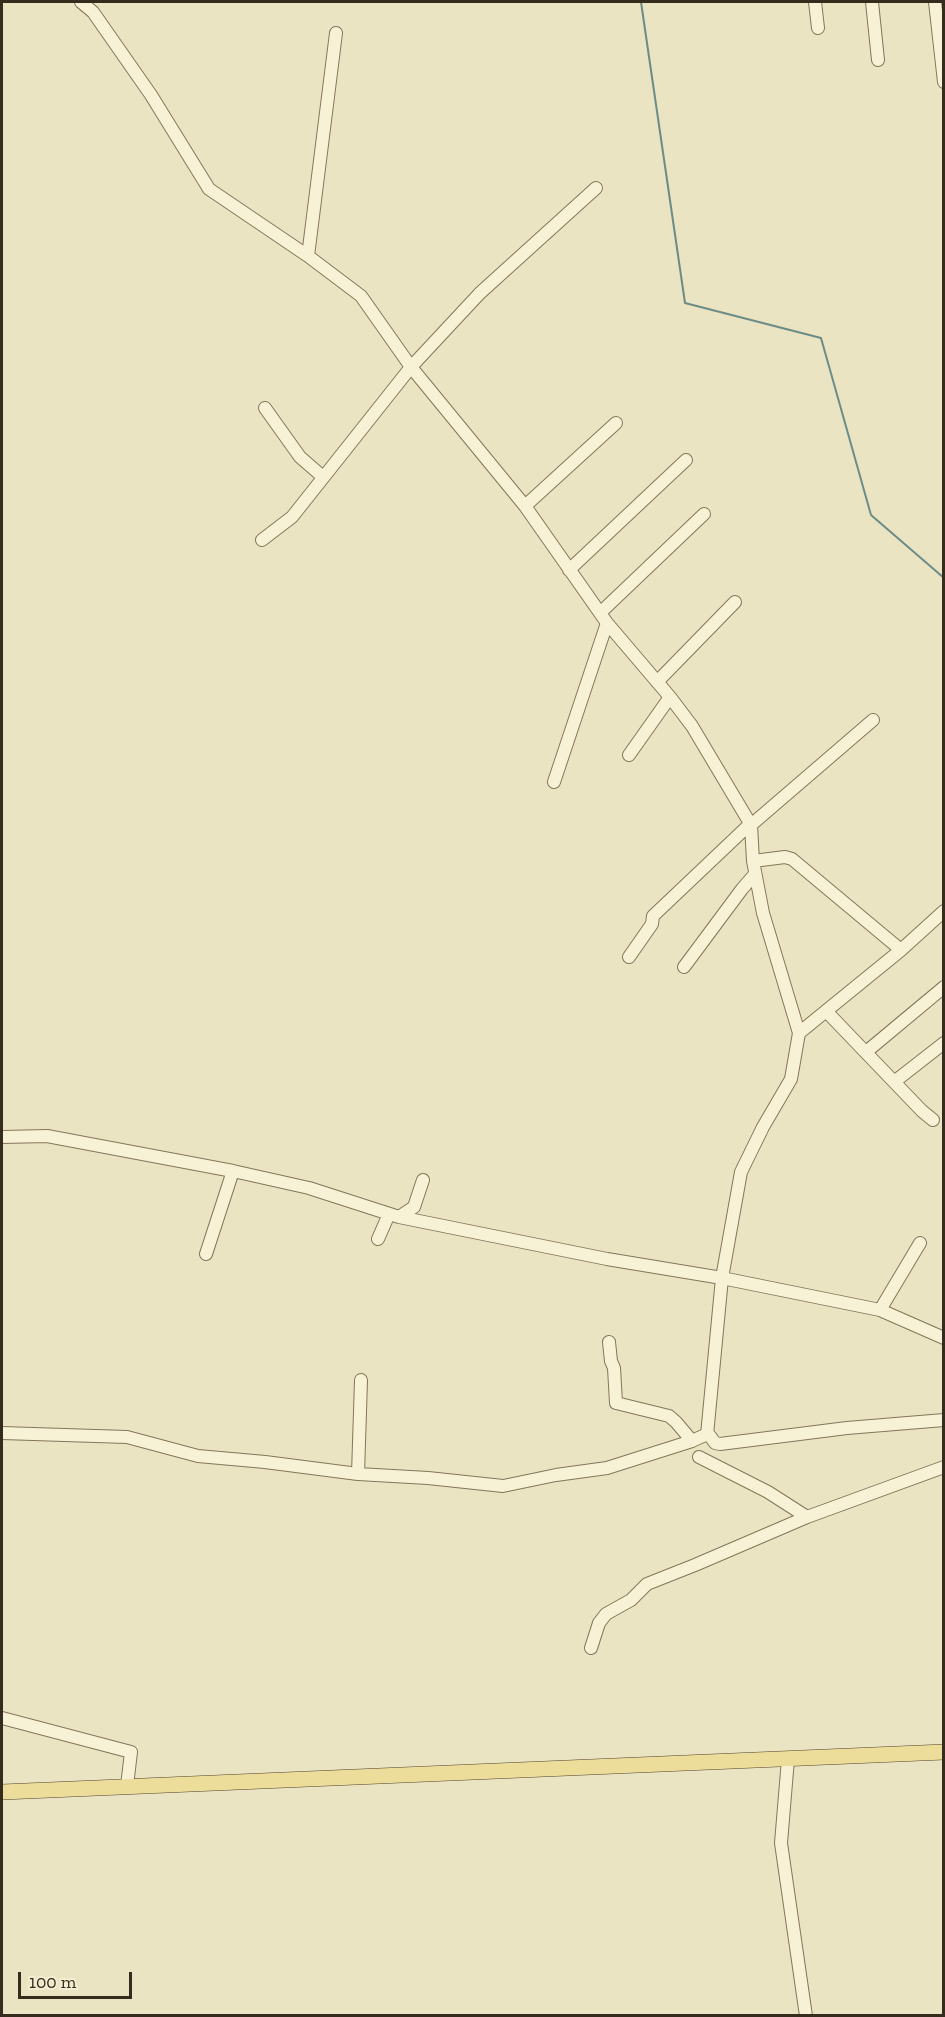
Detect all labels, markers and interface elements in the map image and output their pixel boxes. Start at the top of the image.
scale bar [21,1960,135,1998]
text: 100 m [29,1971,76,1993]

